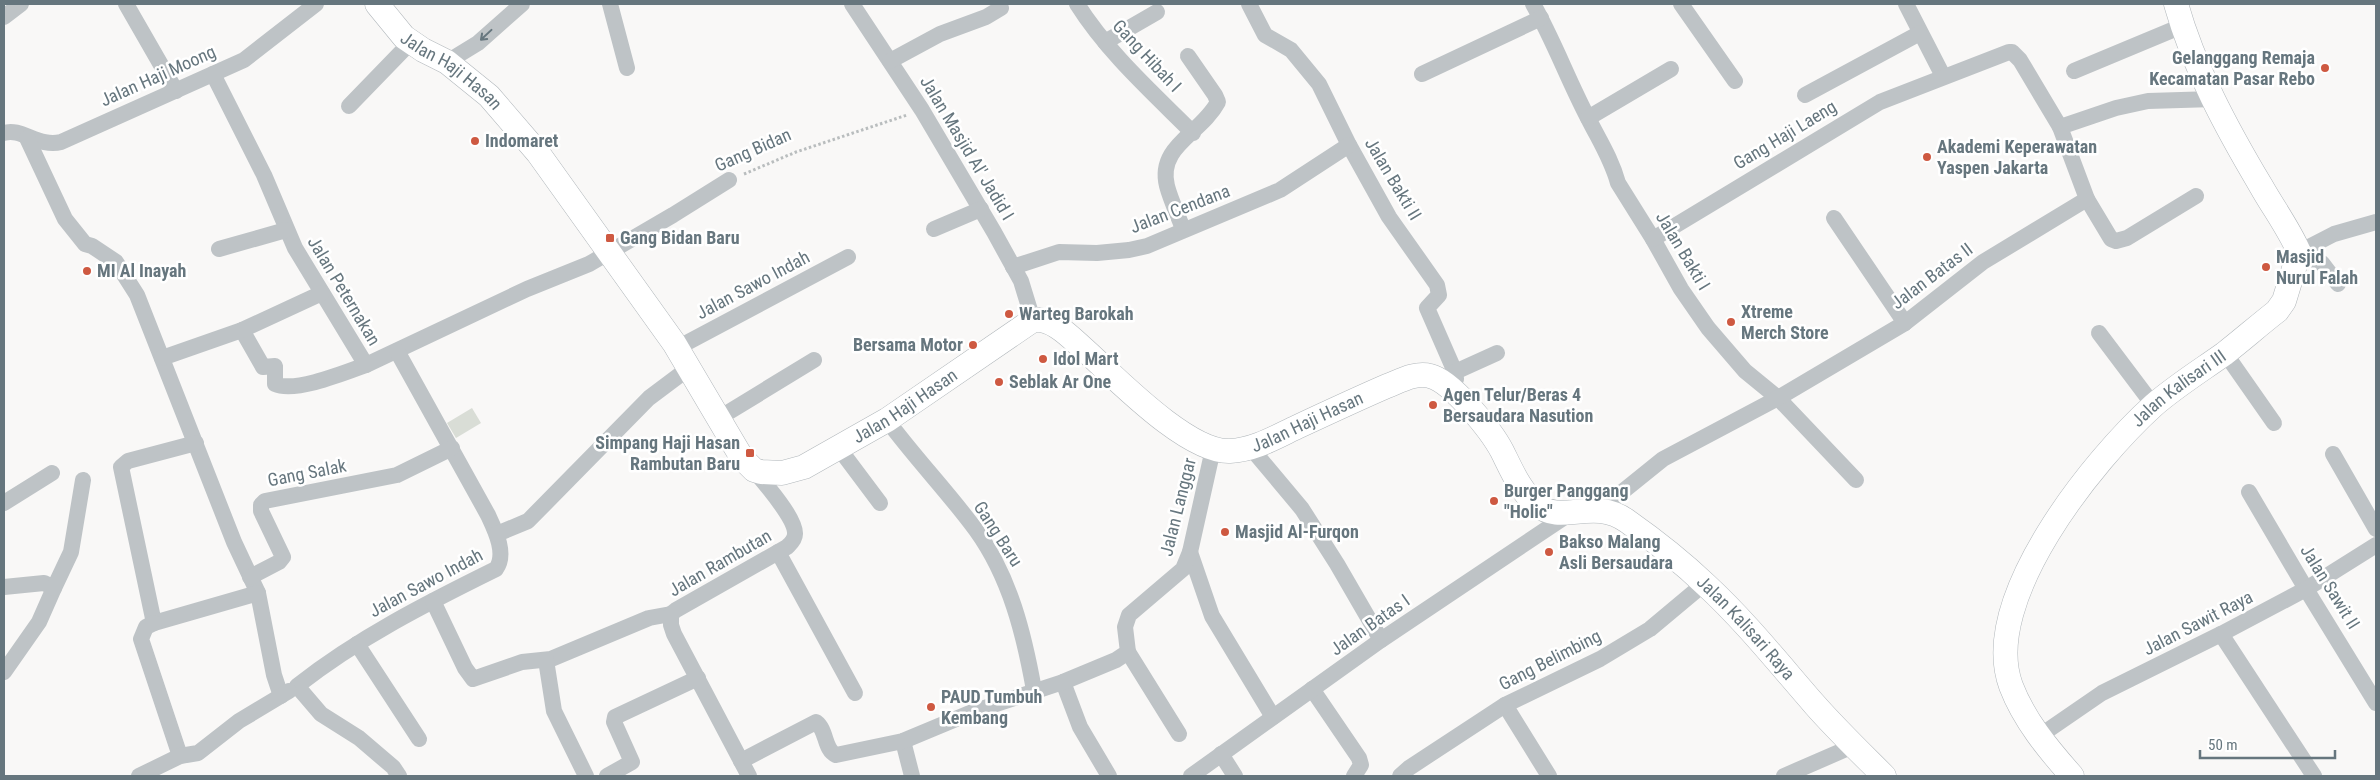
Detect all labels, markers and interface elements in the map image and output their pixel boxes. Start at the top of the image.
street label: Gang Hibah I [1109,15,1186,96]
street label: Jalan Haji Hasan [397,27,507,114]
one-way arrow [480,29,493,41]
street label: Jalan Haji Moong [97,41,219,110]
place label: Gelanggang Remaja Kecamatan Pasar Rebo [2149,47,2315,89]
marker: Gelanggang Remaja Kecamatan Pasar Rebo [2319,62,2331,74]
street label: Jalan Masjid Al' Jadid I [916,72,1019,224]
street label: Gang Haji Laeng [1729,96,1840,174]
street label: Gang Bidan [711,123,794,176]
place label: Indomaret [485,130,559,151]
street label: Jalan Bakti II [1361,134,1426,224]
marker: Indomaret [469,135,481,147]
place label: Akademi Keperawatan Yaspen Jakarta [1937,136,2097,178]
marker: Akademi Keperawatan Yaspen Jakarta [1921,151,1933,163]
street label: Jalan Cendana [1127,180,1233,237]
street label: Jalan Bakti I [1652,208,1715,294]
place label: Gang Bidan Baru [620,227,740,248]
street label: Jalan Peternakan [304,232,385,349]
marker: Gang Bidan Baru [604,232,616,244]
street label: Jalan Batas II [1887,238,1977,313]
street label: Jalan Sawo Indah [693,246,813,323]
place label: Masjid Nurul Falah [2276,246,2358,288]
place label: MI Al Inayah [97,260,186,281]
marker: Masjid Nurul Falah [2260,261,2272,273]
marker: MI Al Inayah [81,265,93,277]
place label: Xtreme Merch Store [1741,301,1829,343]
place label: Warteg Barokah [1019,303,1134,324]
marker: Warteg Barokah [1003,308,1015,320]
marker: Xtreme Merch Store [1725,316,1737,328]
place label: Bersama Motor [853,334,963,355]
marker: Bersama Motor [967,339,979,351]
street label: Jalan Kalisari III [2127,345,2230,431]
place label: Idol Mart [1053,348,1119,369]
marker: Idol Mart [1037,353,1049,365]
street label: Jalan Haji Hasan [849,364,961,447]
place label: Seblak Ar One [1009,371,1112,392]
marker: Seblak Ar One [993,376,1005,388]
place label: Agen Telur/Beras 4 Bersaudara Nasution [1443,384,1593,426]
street label: Jalan Haji Hasan [1249,387,1366,456]
marker: Agen Telur/Beras 4 Bersaudara Nasution [1427,399,1439,411]
place label: Simpang Haji Hasan Rambutan Baru [595,432,740,474]
marker: Simpang Haji Hasan Rambutan Baru [744,447,756,459]
street label: Gang Salak [266,455,348,490]
street label: Jalan Langgar [1155,455,1200,558]
place label: Burger Panggang "Holic" [1504,480,1629,522]
marker: Burger Panggang "Holic" [1488,495,1500,507]
street label: Gang Baru [970,497,1027,570]
place label: Masjid Al-Furqon [1235,521,1359,542]
street label: Jalan Rambutan [665,525,775,600]
marker: Masjid Al-Furqon [1219,526,1231,538]
place label: Bakso Malang Asli Bersaudara [1559,531,1673,573]
street label: Jalan Sawit II [2296,541,2365,633]
street label: Jalan Sawo Indah [366,544,486,621]
marker: Bakso Malang Asli Bersaudara [1543,546,1555,558]
street label: Jalan Kalisari Raya [1693,571,1800,684]
street label: Jalan Sawit Raya [2139,586,2256,659]
street label: Jalan Batas I [1326,590,1413,660]
street label: Gang Belimbing [1495,625,1604,694]
place label: PAUD Tumbuh Kembang [941,686,1042,728]
marker: PAUD Tumbuh Kembang [925,701,937,713]
scale bar [2200,728,2335,760]
text: 50 m [2208,736,2238,754]

